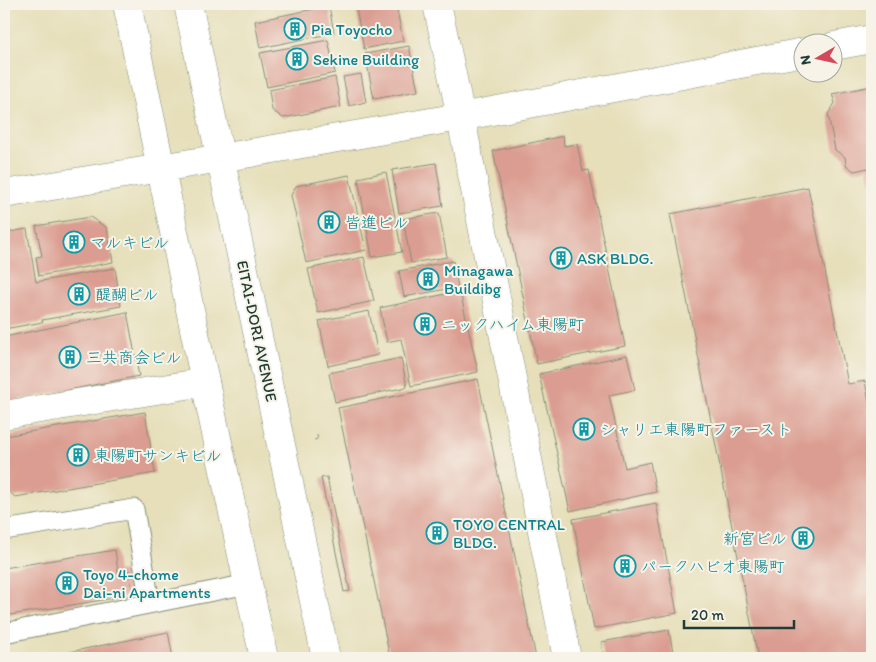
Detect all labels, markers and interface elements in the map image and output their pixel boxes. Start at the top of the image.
building icon: Pia Toyocho [283,17,307,41]
place label: Pia Toyocho [311,20,392,39]
north arrow [794,32,844,82]
building icon: Sekine Building [285,47,309,71]
place label: Sekine Building [313,50,420,69]
text: N [797,54,815,66]
building icon: 皆進ビル [317,210,341,234]
place label: 皆進ビル [345,213,409,232]
building icon: マルキビル [62,230,86,254]
place label: マルキビル [90,233,169,252]
building icon: ASK BLDG. [549,246,573,270]
place label: ASK BLDG. [577,249,654,268]
street label: EITAI-DORI AVENUE [233,259,281,404]
place label: Minagawa Buildibg [444,261,514,298]
building icon: Minagawa Buildibg [416,267,440,291]
building icon: 醍醐ビル [67,282,91,306]
place label: 醍醐ビル [95,285,159,304]
building icon: ニックハイム東陽町 [413,312,437,336]
place label: ニックハイム東陽町 [441,315,584,334]
building icon: 三共商会ビル [58,345,82,369]
place label: 三共商会ビル [86,348,182,367]
building icon: シャリエ東陽町ファースト [572,417,596,441]
place label: シャリエ東陽町ファースト [600,420,792,439]
building icon: 東陽町サンキビル [66,443,90,467]
place label: 東陽町サンキビル [94,446,222,465]
place label: TOYO CENTRAL BLDG. [453,515,565,552]
building icon: TOYO CENTRAL BLDG. [425,521,449,545]
building icon: 新宮ビル [791,526,815,550]
place label: 新宮ビル [723,529,787,548]
building icon: パークハビオ東陽町 [613,554,637,578]
place label: パークハビオ東陽町 [641,557,785,576]
place label: Toyo 4-chome Dai-ni Apartments [83,565,211,602]
building icon: Toyo 4-chome Dai-ni Apartments [55,571,79,595]
scale bar [684,597,794,629]
text: 20 m [691,606,725,624]

